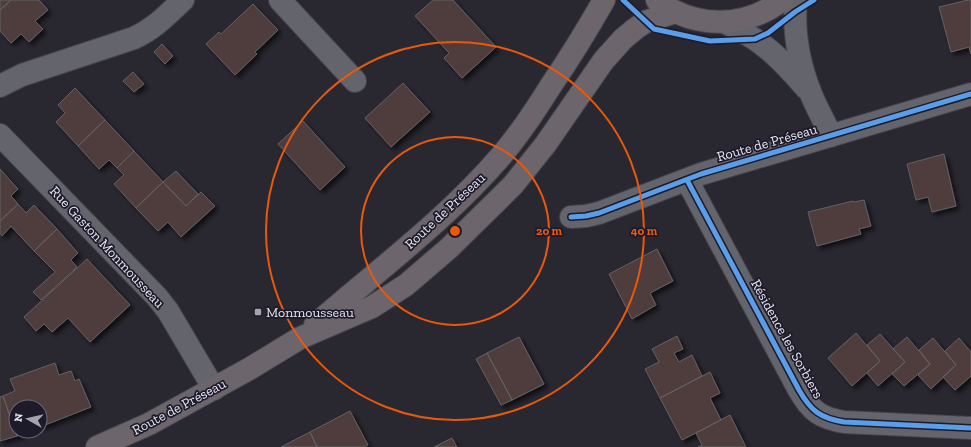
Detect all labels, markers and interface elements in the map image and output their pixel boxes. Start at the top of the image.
street label: Route de Préseau [715,120,819,165]
street label: Route de Préseau [401,169,489,253]
street label: Rue Gaston Monmousseau [46,183,168,311]
centre of rings [448,224,462,238]
text: 20 m [536,224,563,238]
text: 40 m [631,224,658,238]
street label: Résidence les Sorbiers [747,276,827,402]
place label: Monmousseau [266,304,354,321]
marker: Monmousseau [253,307,263,317]
street label: Route de Préseau [129,375,229,439]
north arrow [8,399,48,439]
text: N [12,412,26,423]

